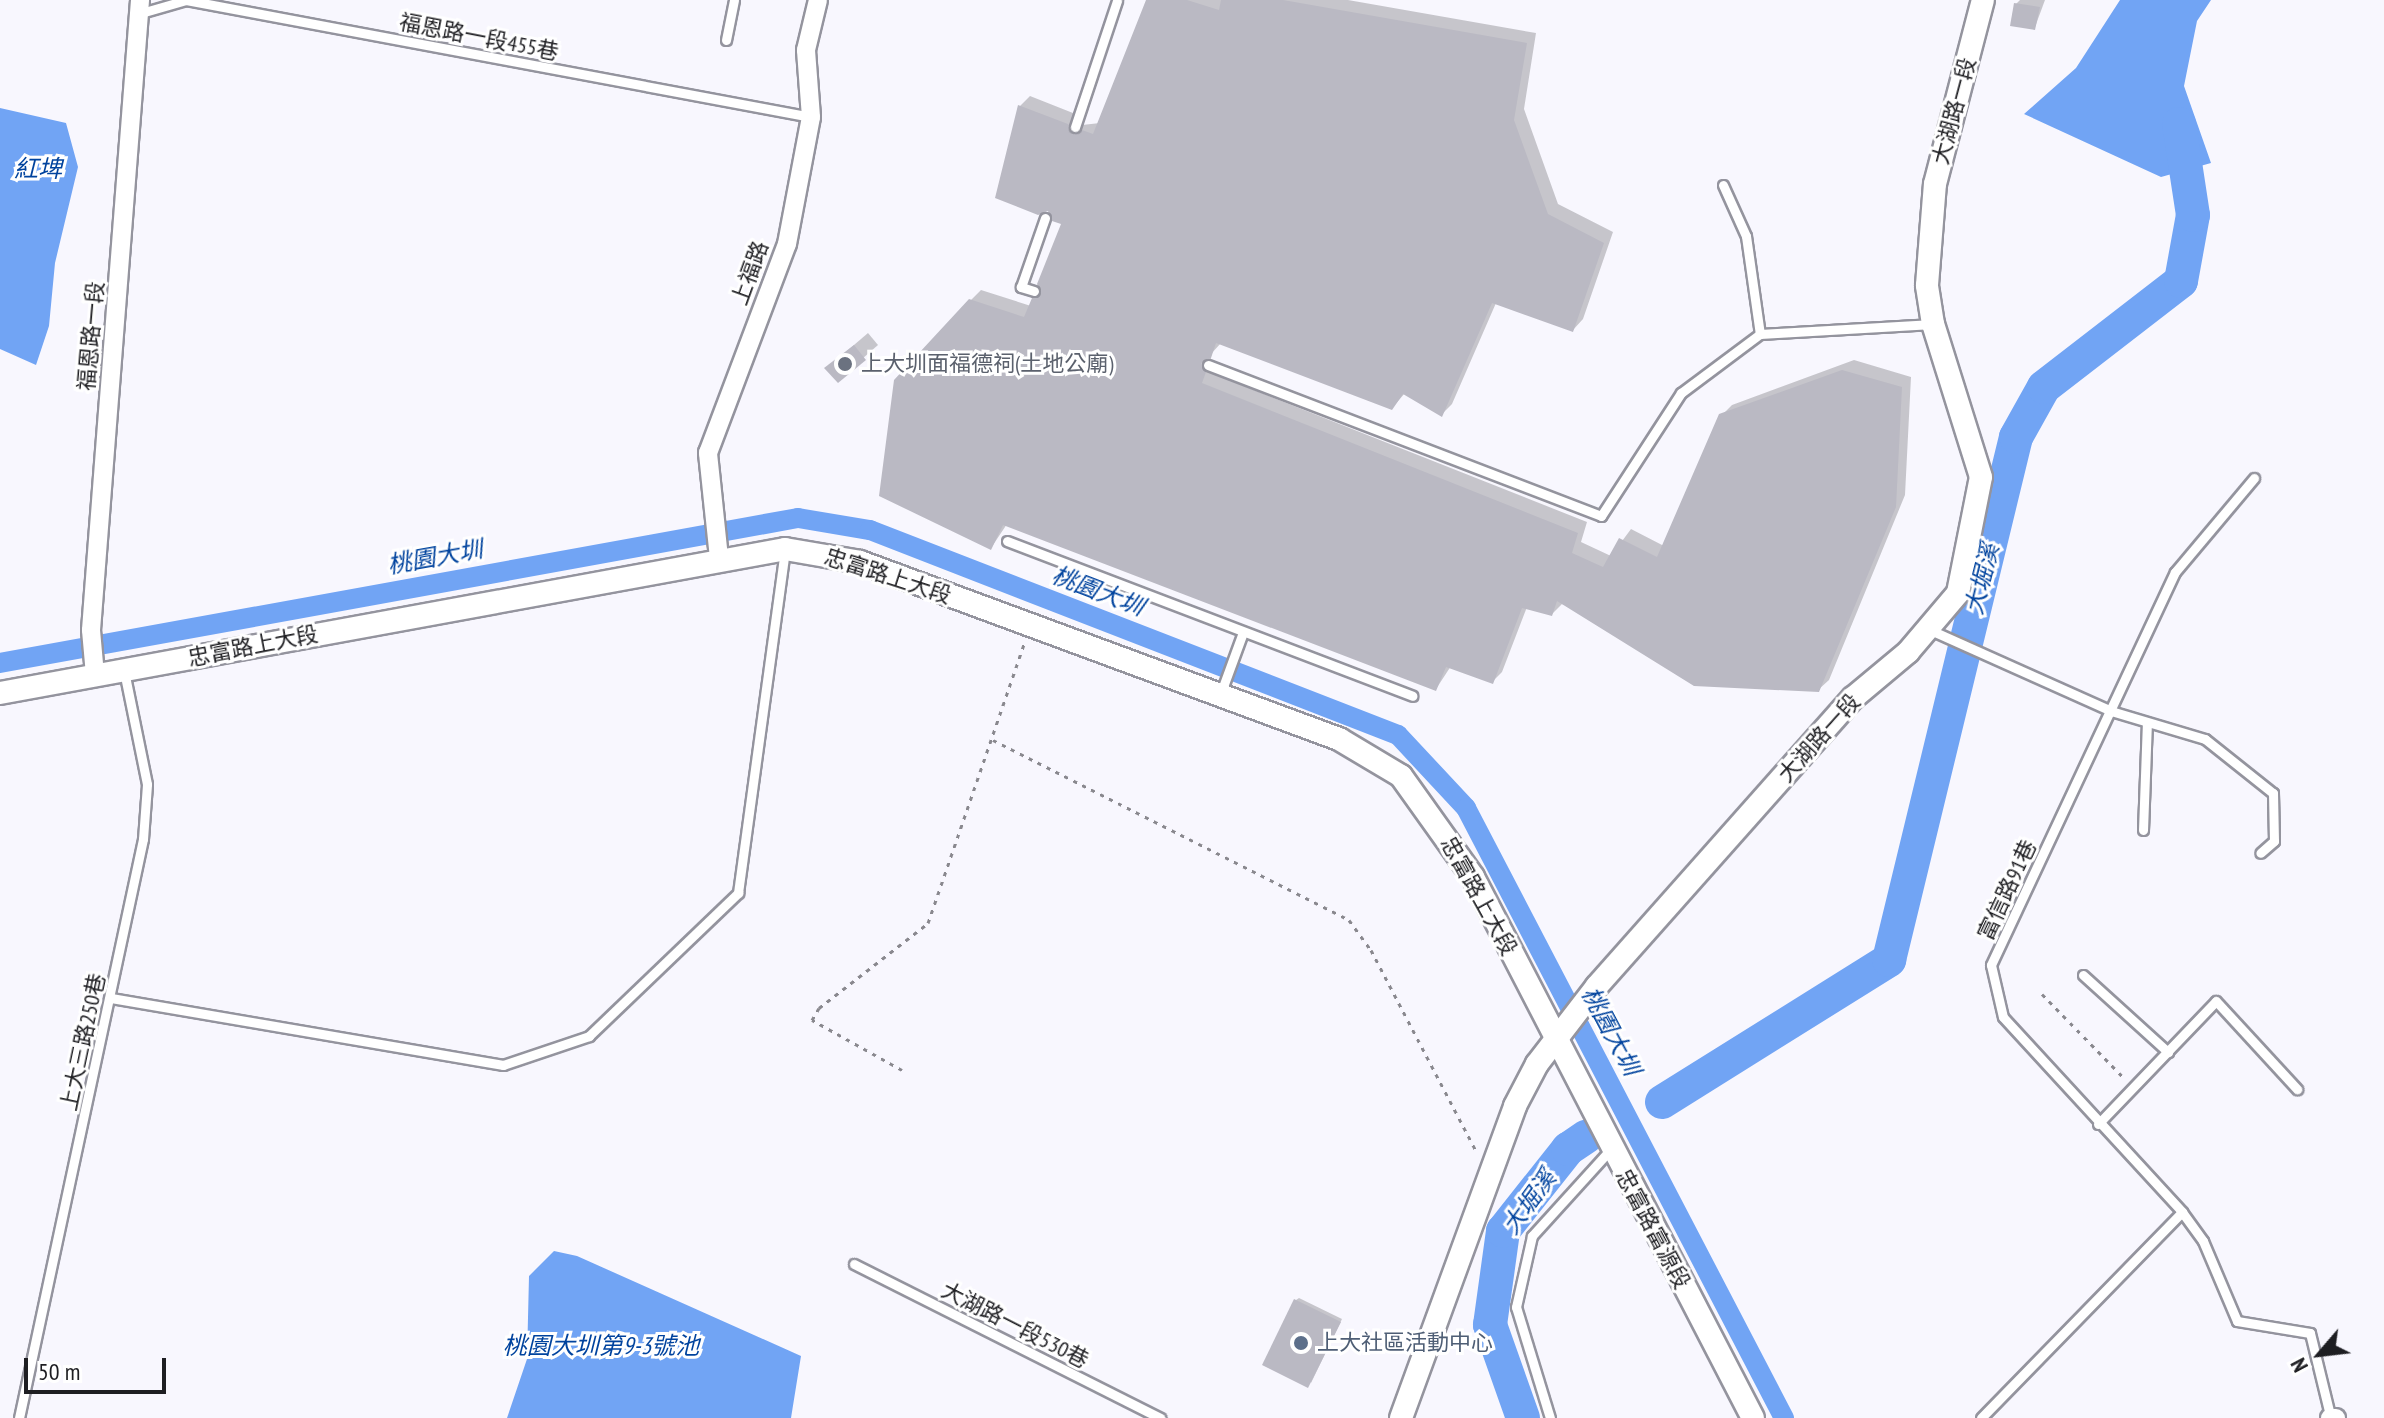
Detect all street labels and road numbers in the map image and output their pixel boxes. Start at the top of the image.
street label: 福恩路一段455巷 [397,9,561,65]
street label: 大湖路一段 [1927,54,1981,168]
street label: 上福路 [726,237,774,309]
street label: 福恩路一段 [73,280,109,392]
street label: 忠富路上大段 [821,543,955,609]
street label: 忠富路上大段 [186,620,320,672]
street label: 大湖路一段 [1772,688,1866,788]
street label: 忠富路上大段 [1435,832,1523,960]
street label: 富信路91巷 [1972,836,2042,944]
street label: 上大三路250巷 [56,971,110,1113]
street label: 忠富路富源段 [1610,1165,1696,1293]
street label: 大湖路一段530巷 [937,1277,1093,1373]

